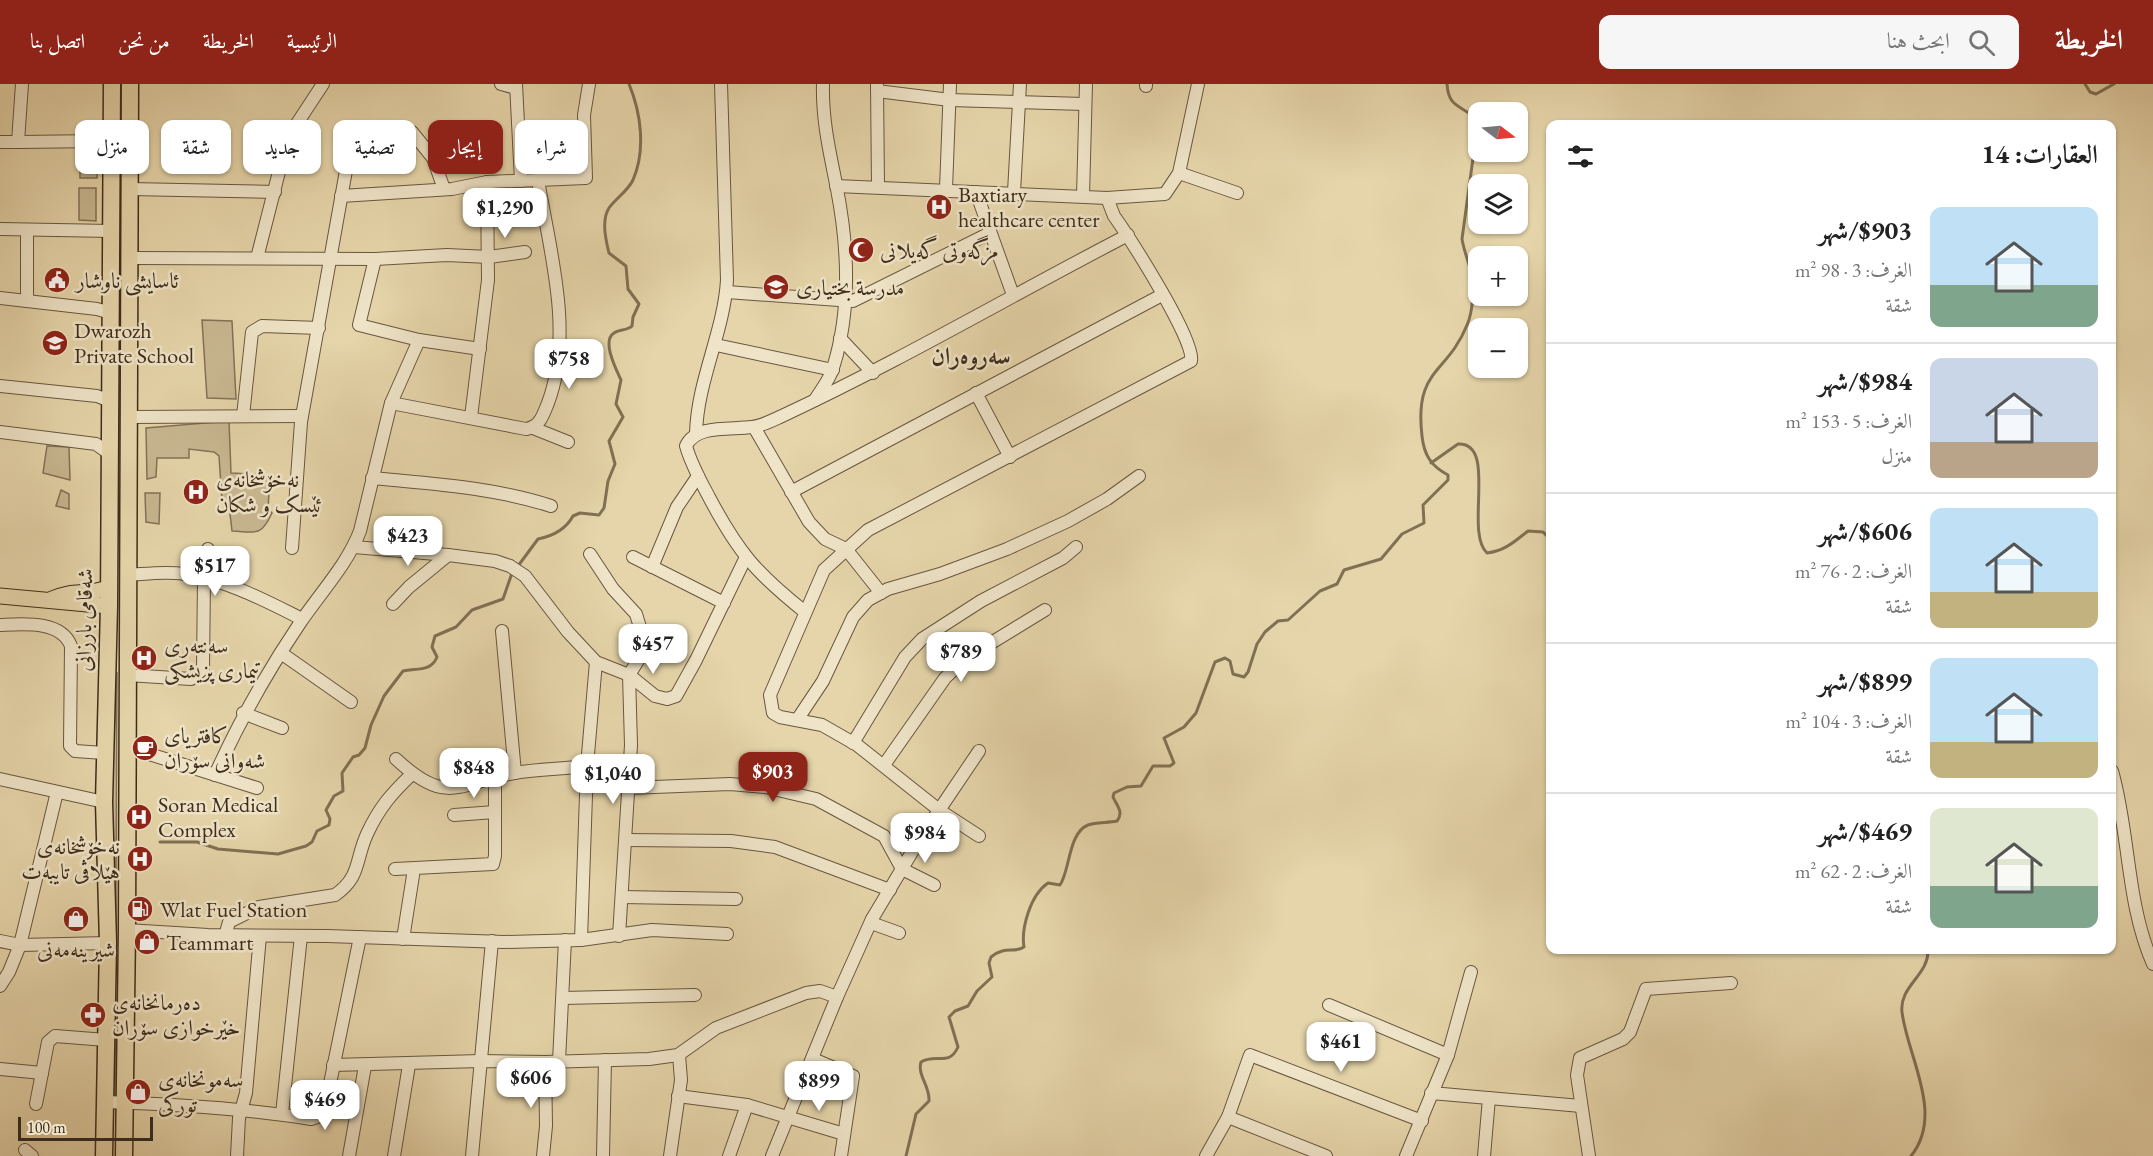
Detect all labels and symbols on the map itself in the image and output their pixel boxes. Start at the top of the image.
north arrow [1468,102,1528,162]
place label: Baxtiary healthcare center [958,180,1100,234]
pin: $1,290 [456,188,554,239]
hospital icon: Baxtiary healthcare center [924,192,954,222]
mosque icon: مزگەوتی گەیلانی [846,235,876,265]
place label: مزگەوتی گەیلانی [880,235,999,266]
public building icon: ئاسایشی ناوشار [42,265,72,295]
place label: ئاسایشی ناوشار [74,266,180,296]
school or university icon: مدرسة بختيارى [761,272,791,302]
place label: مدرسة بختيارى [796,273,904,302]
place label: Dwarozh Private School [74,316,194,370]
school or university icon: Dwarozh Private School [40,328,70,358]
pin: $758 [533,339,605,390]
district label: سەروەران [931,340,1011,371]
place label: نەخۆشخانەی ئێسک و شکان [216,465,323,519]
hospital icon: نەخۆشخانەی ئێسک و شکان [181,477,211,507]
pin: $423 [372,516,444,567]
pin: $517 [179,546,251,597]
street label: شەقامی بارزانی [69,568,99,672]
pin: $457 [617,624,689,675]
place label: سەنتەری تیماری پزیشکی [164,631,261,686]
pin: $789 [925,632,997,683]
hospital icon: سەنتەری تیماری پزیشکی [129,643,159,673]
place label: کافتریای شەوانی سۆران [164,721,265,775]
cafe icon: کافتریای شەوانی سۆران [130,733,160,763]
pin: $848 [438,748,510,799]
pin: $903 [737,752,809,803]
pin: $1,040 [564,754,662,805]
place label: Soran Medical Complex [158,790,278,844]
hospital icon: Soran Medical Complex [124,802,154,832]
pin: $984 [889,813,961,864]
place label: نەخۆشخانەی هێلاڤی تایبەت [21,832,120,886]
hospital icon: نەخۆشخانەی هێلاڤی تایبەت [125,844,155,874]
fuel station icon: Wlat Fuel Station [125,894,155,924]
place label: Wlat Fuel Station [160,895,308,924]
shop icon: شیرینەمەنی [61,904,91,934]
shop icon: Teammart [132,927,162,957]
place label: Teammart [166,928,253,957]
place label: شیرینەمەنی [37,935,115,964]
place label: دەرمانخانەی خێرخوازی سۆران [112,988,240,1042]
pharmacy icon: دەرمانخانەی خێرخوازی سۆران [78,1000,108,1030]
pin: $461 [1305,1022,1377,1073]
pin: $606 [495,1058,567,1109]
pin: $899 [783,1061,855,1112]
place label: سەمونخانەی تورکی [158,1065,243,1119]
shop icon: سەمونخانەی تورکی [123,1077,153,1107]
pin: $469 [289,1080,361,1131]
scale bar [18,1114,153,1142]

